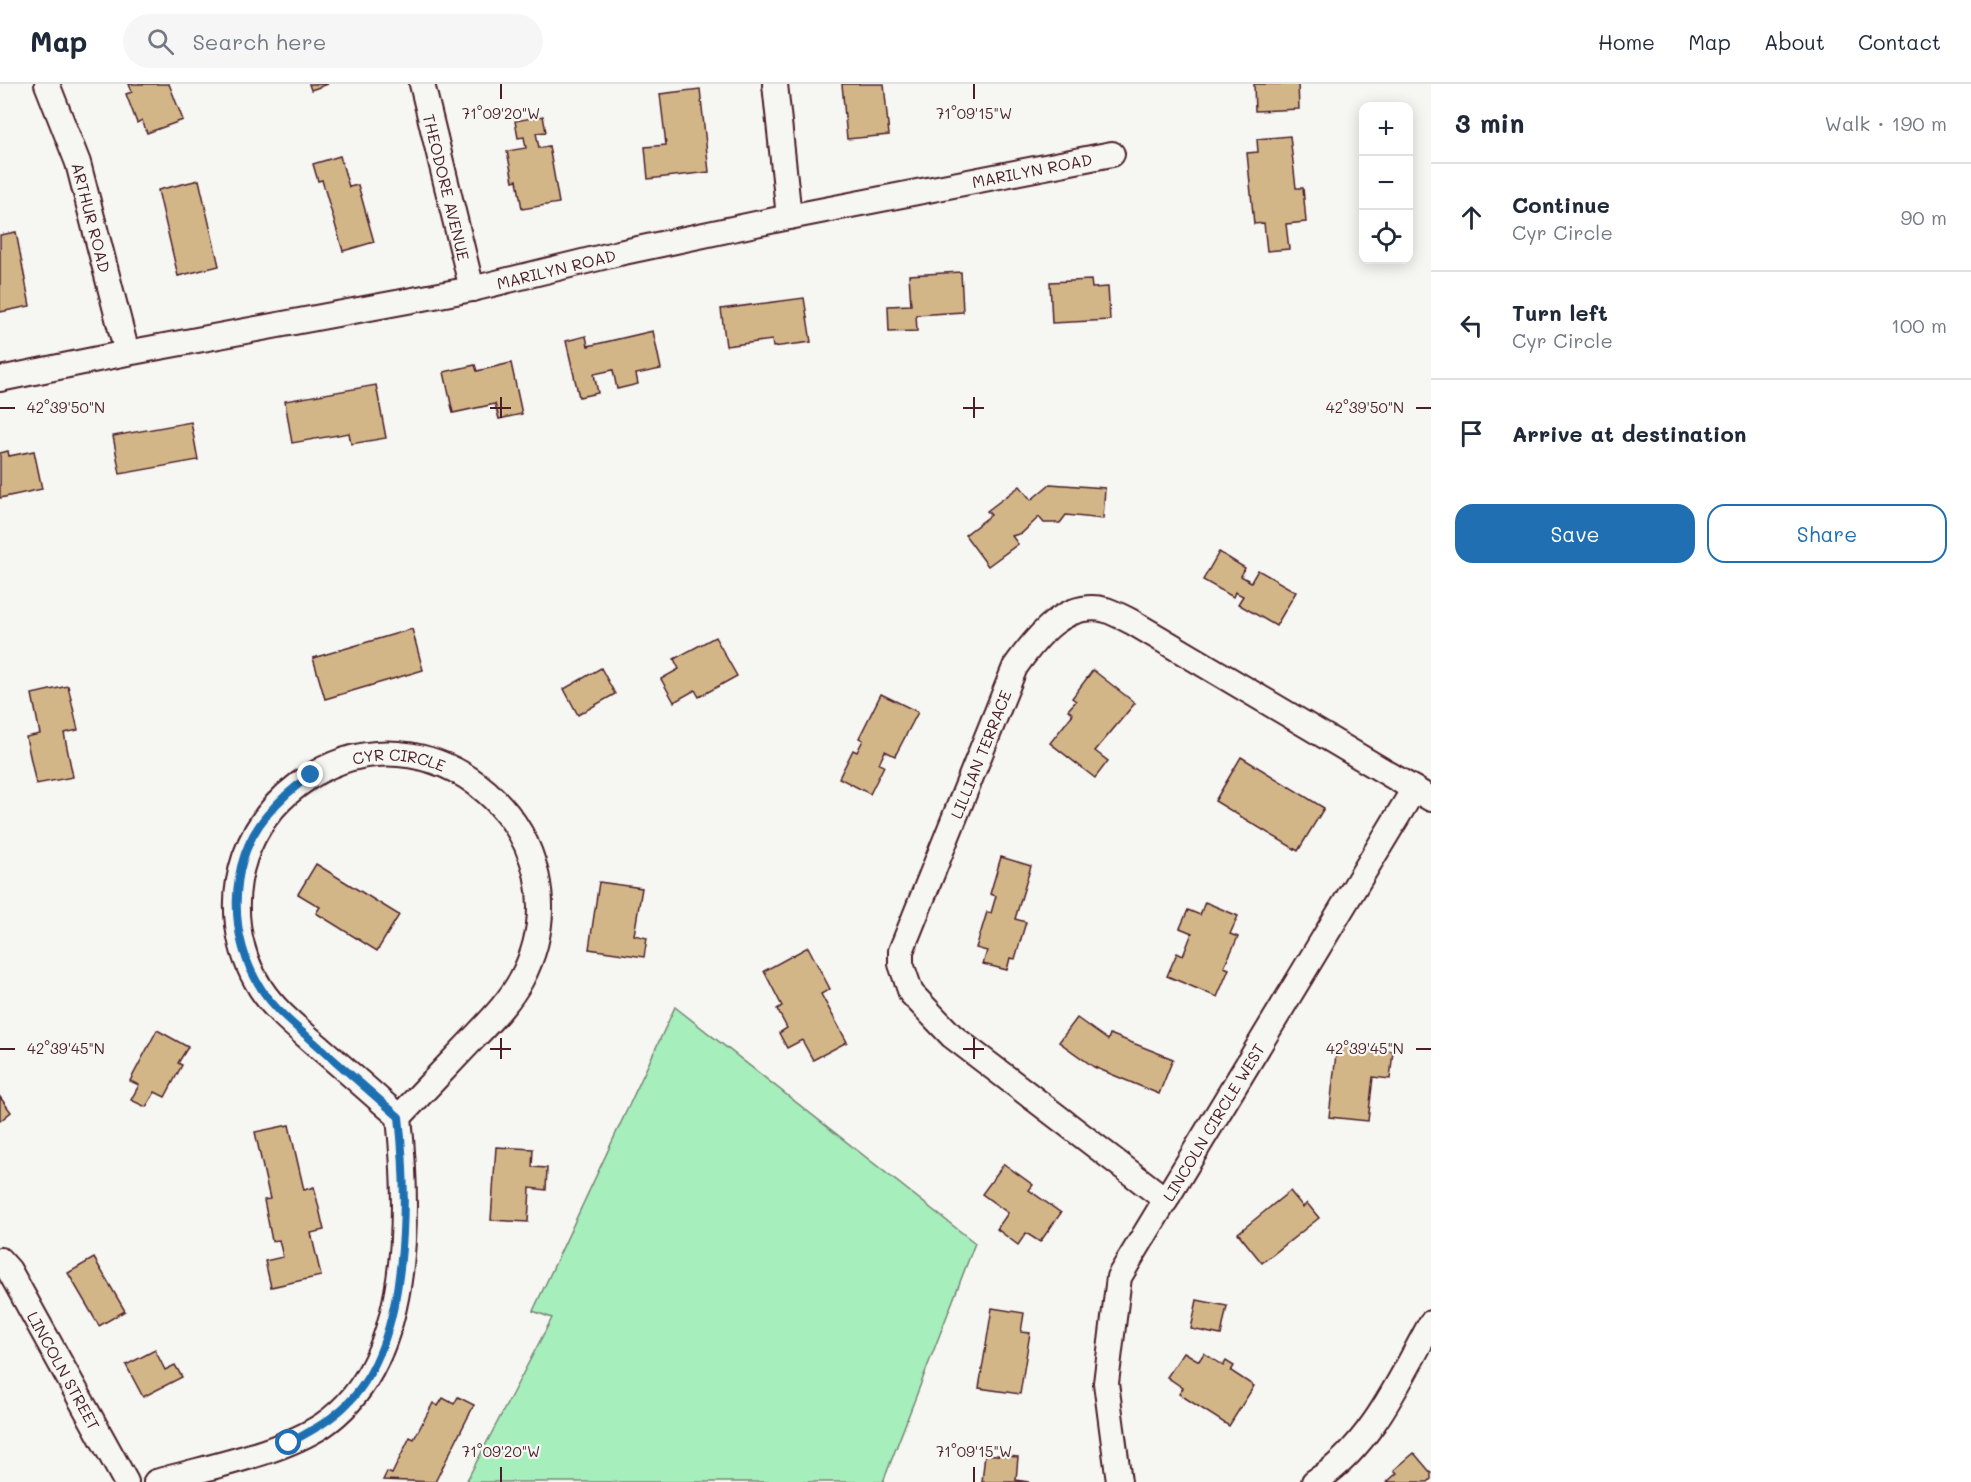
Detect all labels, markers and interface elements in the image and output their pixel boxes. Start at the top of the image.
search box [123,14,543,68]
text: Map [30,23,87,59]
icon: search [144,25,177,58]
text: Search here [192,27,326,56]
text: Home [1598,28,1655,55]
text: Map [1688,28,1731,55]
text: About [1764,28,1825,55]
text: Contact [1858,28,1941,55]
map controls [1359,102,1413,264]
button: + [1359,102,1413,156]
text: 71°09'20"W [462,103,540,123]
text: 71°09'15"W [936,103,1012,123]
text: 3 min [1455,106,1524,140]
text: Walk · 190 m [1824,110,1947,136]
street label: THEODORE AVENUE [419,111,475,262]
street label: MARILYN ROAD [970,148,1094,192]
button: − [1359,156,1413,210]
street label: ARTHUR ROAD [68,160,116,275]
text: Continue [1512,190,1610,219]
icon: ahead [1455,201,1488,234]
text: 90 m [1901,204,1947,230]
button: locate [1359,210,1413,264]
text: Cyr Circle [1512,219,1613,245]
street label: MARILYN ROAD [494,244,618,293]
text: Turn left [1512,298,1608,327]
icon: left [1455,309,1488,342]
text: 100 m [1891,312,1947,338]
text: Cyr Circle [1512,327,1613,353]
text: 42°39'50"N [27,397,105,417]
text: 42°39'50"N [1326,397,1404,417]
icon: arrive [1455,417,1488,450]
text: Arrive at destination [1512,419,1747,448]
button: Save [1455,504,1695,563]
button: Share [1707,504,1947,563]
street label: LILLIAN TERRACE [945,687,1015,821]
street label: CYR CIRCLE [350,743,449,775]
route end [297,761,323,787]
text: 42°39'45"N [27,1038,105,1058]
text: 42°39'45"N [1326,1038,1404,1058]
street label: LINCOLN CIRCLE WEST [1157,1039,1269,1205]
street label: LINCOLN STREET [23,1307,106,1433]
route start [275,1429,301,1455]
text: 71°09'20"W [462,1441,540,1461]
text: 71°09'15"W [936,1441,1012,1461]

